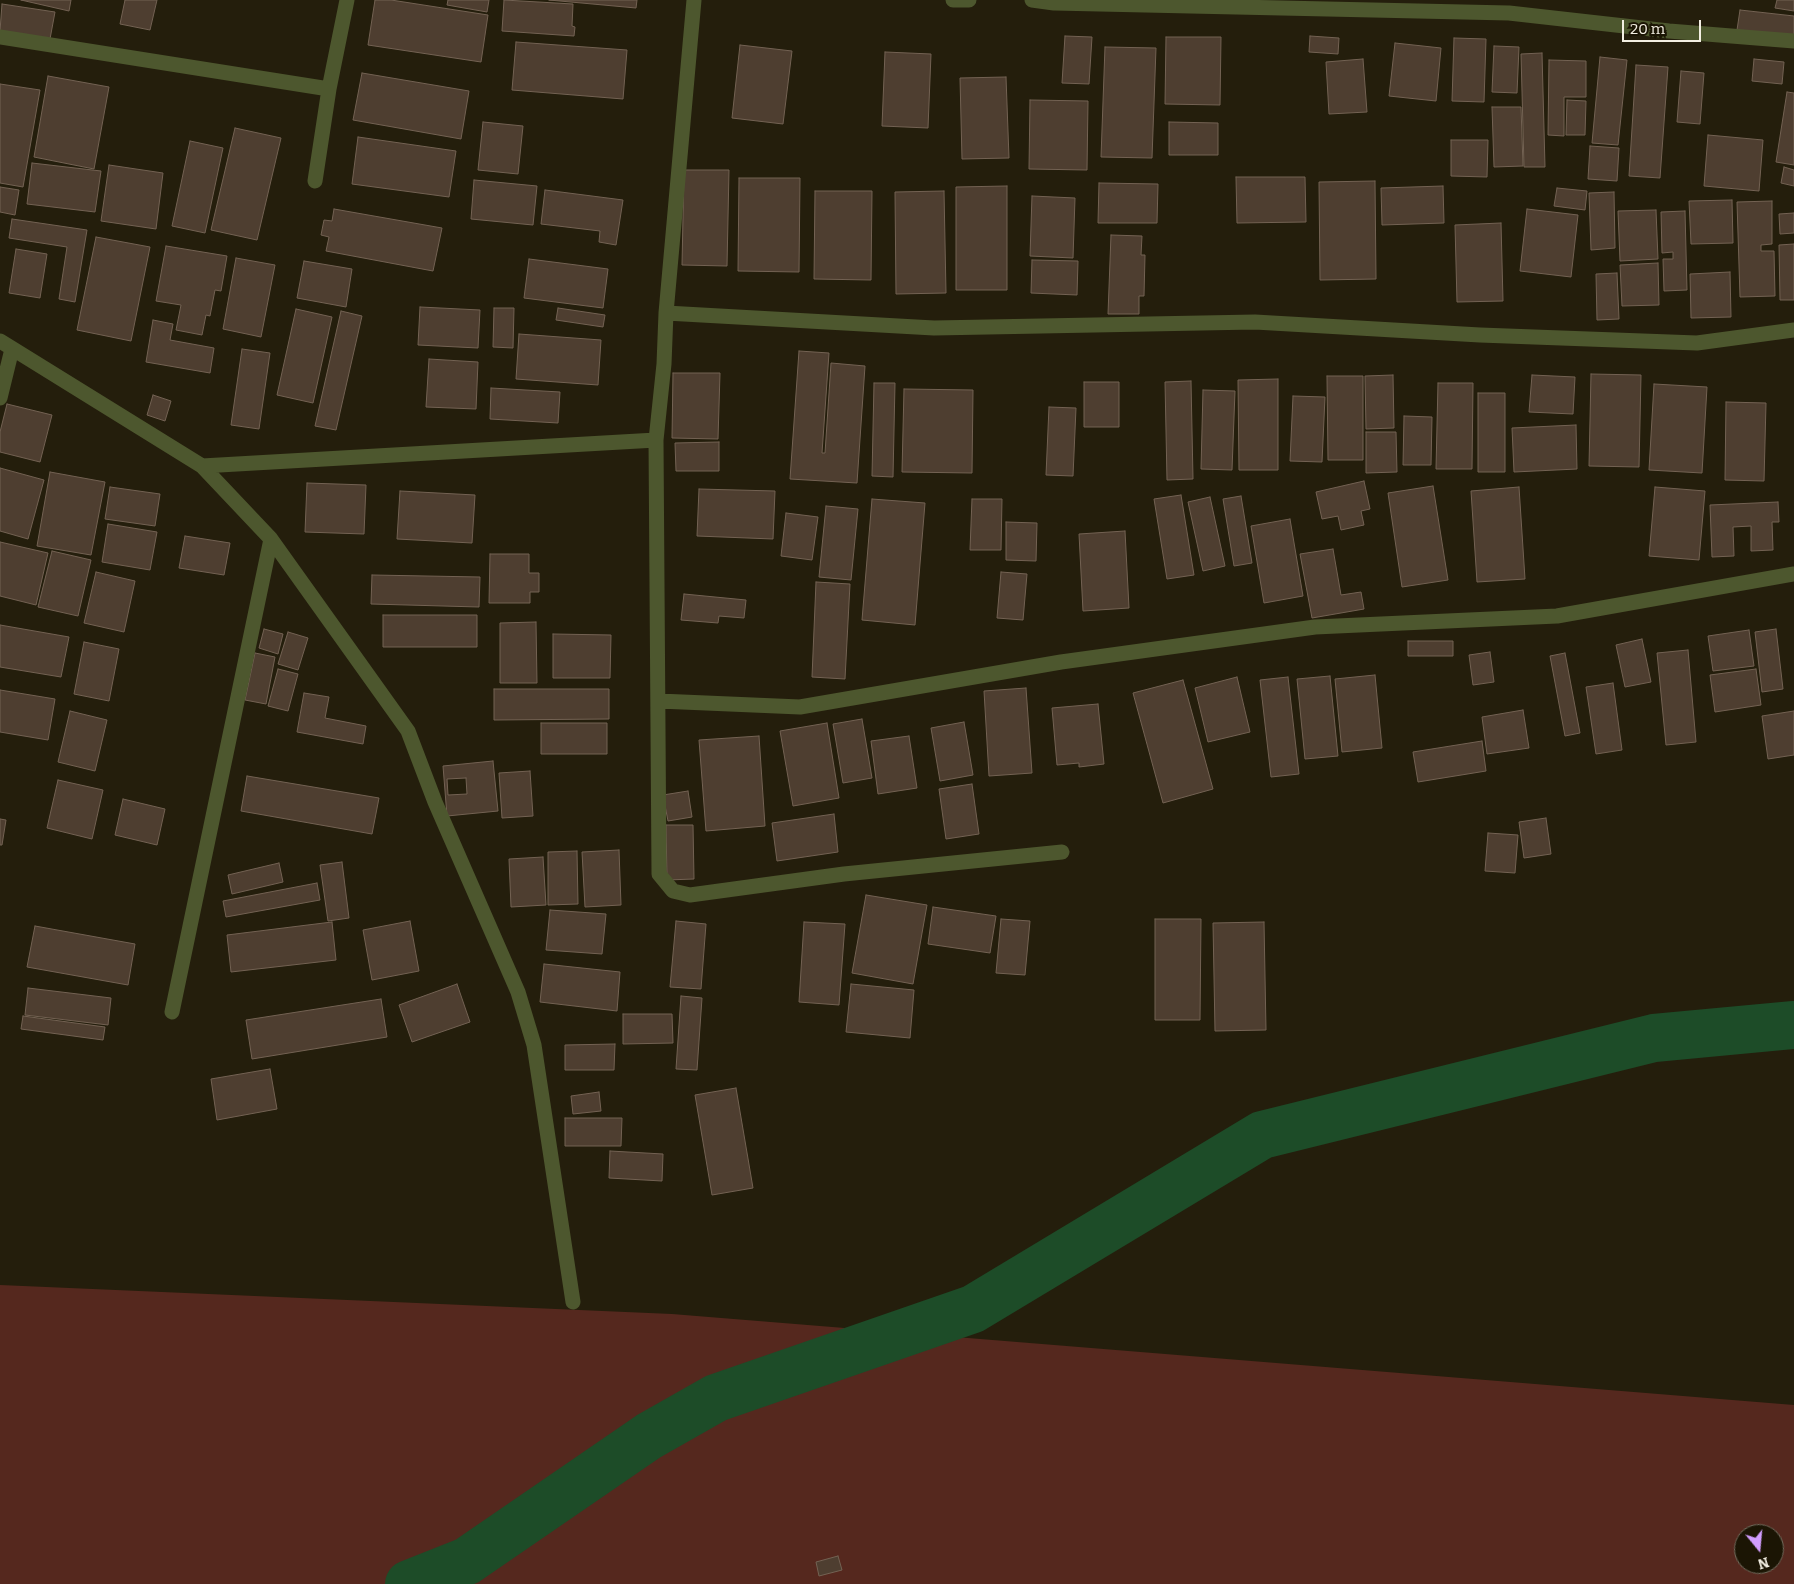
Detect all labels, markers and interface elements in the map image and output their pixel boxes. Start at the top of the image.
scale bar [1624,10,1703,42]
text: 20 m [1630,20,1665,38]
north arrow [1734,1524,1784,1574]
text: N [1756,1553,1771,1573]

